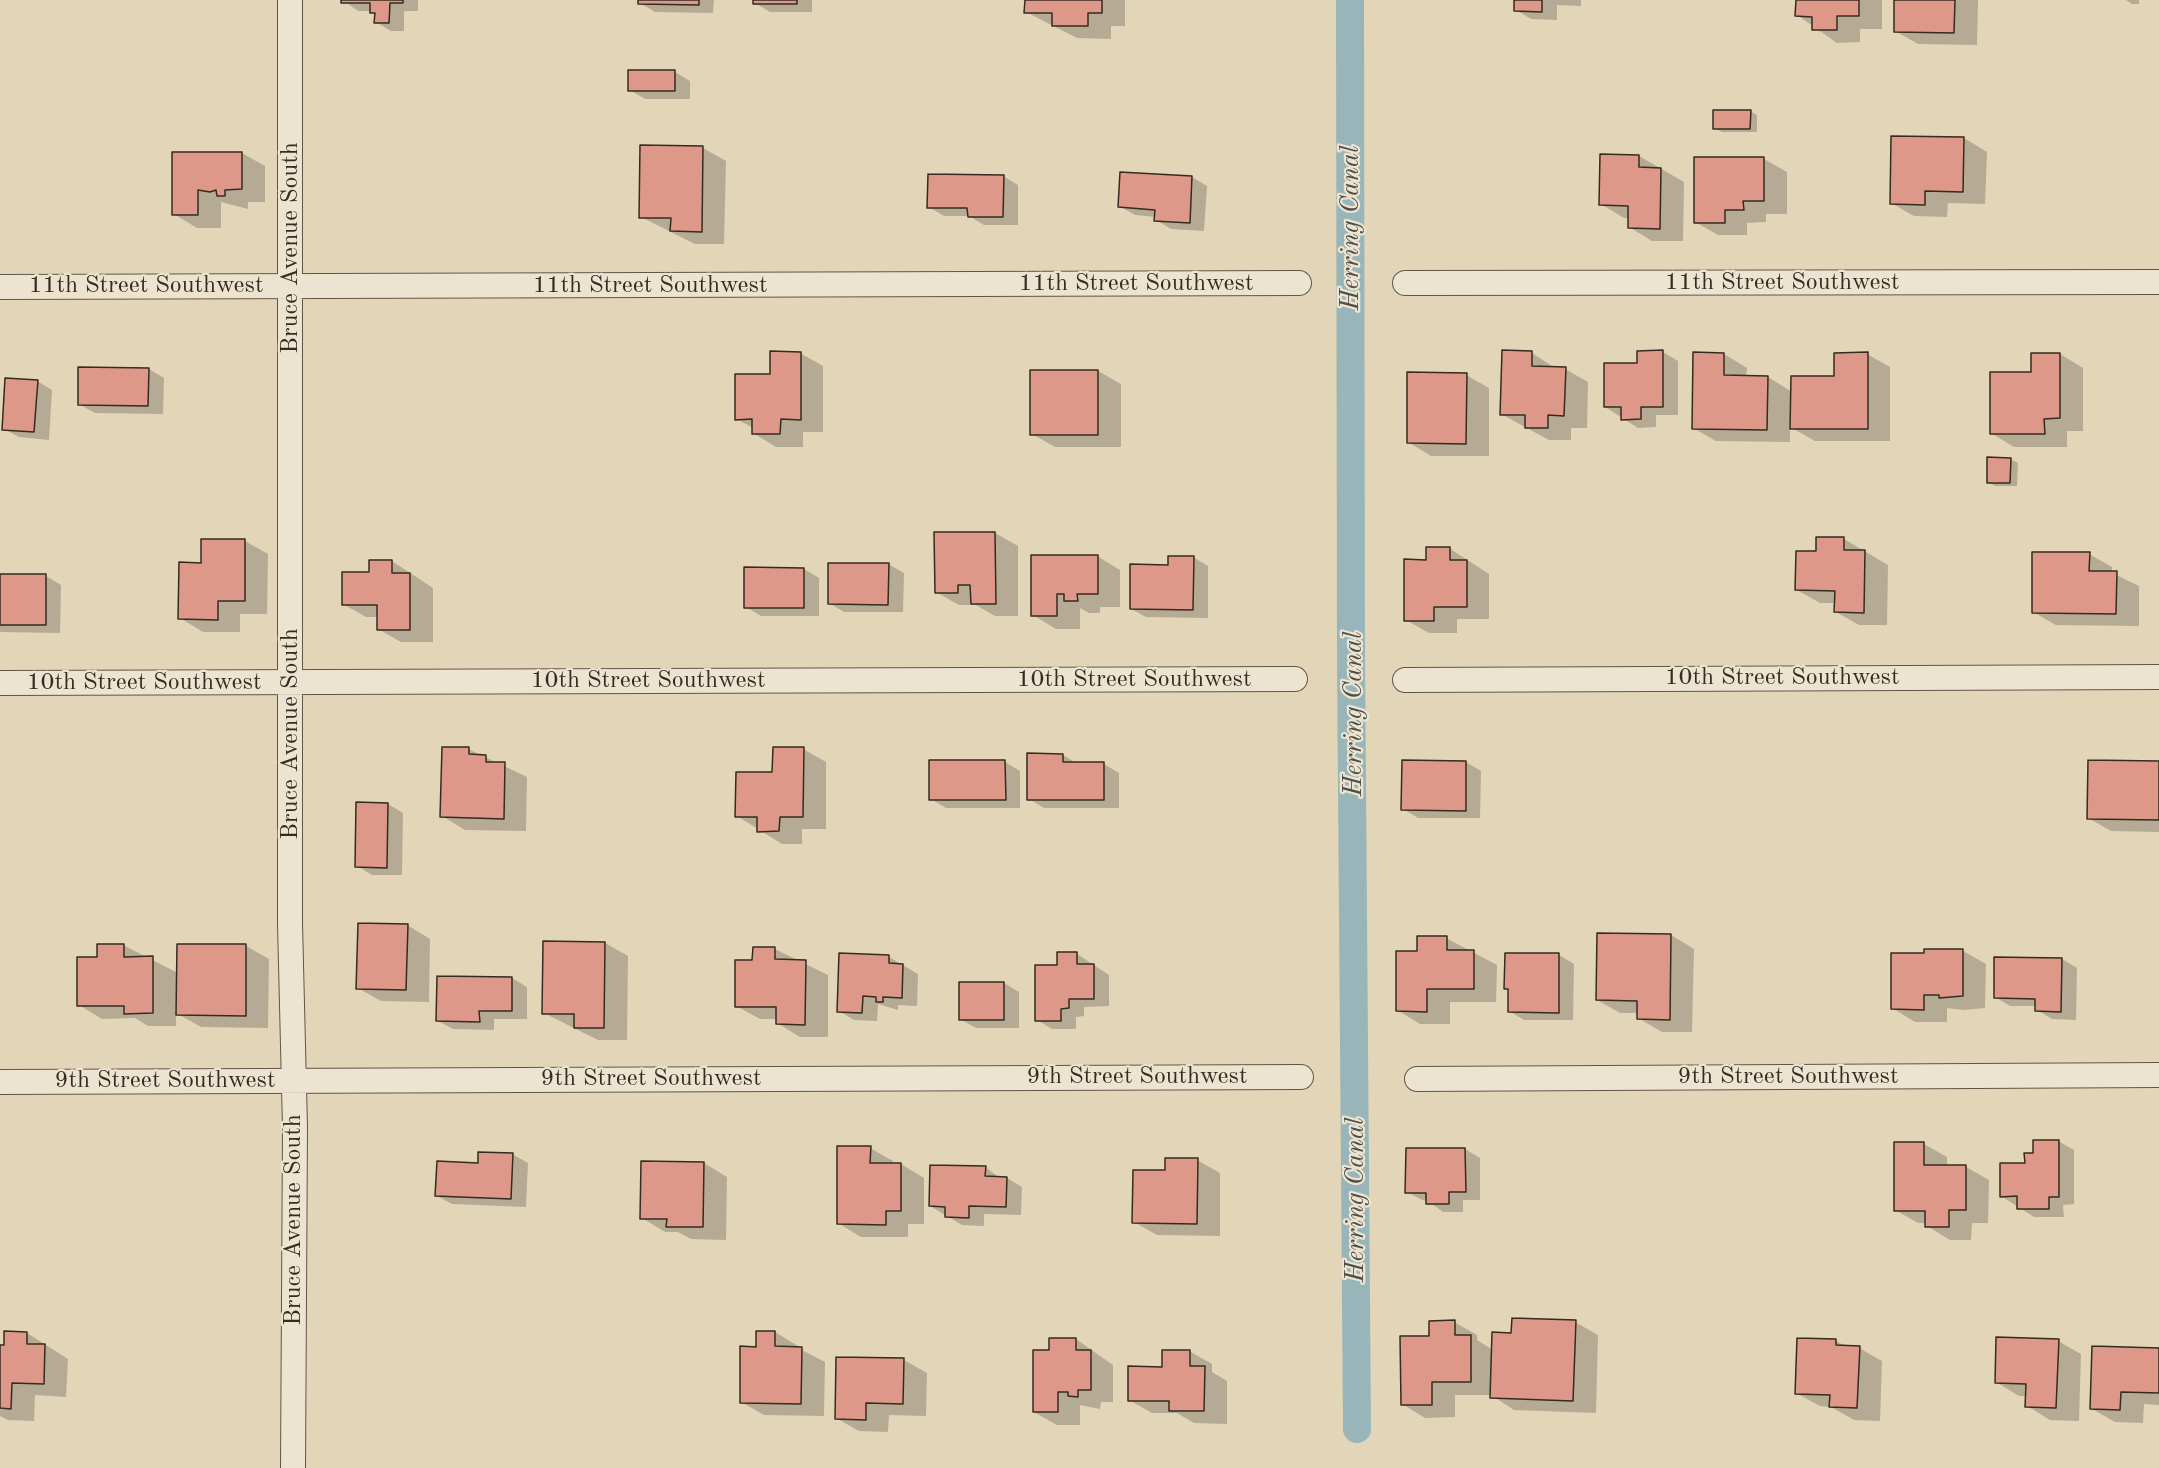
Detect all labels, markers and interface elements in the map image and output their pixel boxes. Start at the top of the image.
street label: Bruce Avenue South [277,142,305,354]
water label: Herring Canal [1335,146,1367,310]
street label: 11th Street Southwest [1665,269,1899,297]
street label: 11th Street Southwest [1019,270,1253,298]
street label: 11th Street Southwest [29,272,263,300]
street label: 11th Street Southwest [533,272,767,300]
street label: Bruce Avenue South [277,628,305,840]
water label: Herring Canal [1338,632,1370,796]
street label: 10th Street Southwest [1665,664,1899,692]
street label: 10th Street Southwest [1017,666,1251,694]
street label: 10th Street Southwest [531,667,765,695]
street label: 10th Street Southwest [27,669,261,697]
street label: 9th Street Southwest [1027,1063,1247,1091]
street label: 9th Street Southwest [1678,1063,1898,1091]
street label: 9th Street Southwest [541,1065,761,1093]
street label: 9th Street Southwest [55,1067,275,1095]
street label: Bruce Avenue South [280,1114,308,1326]
water label: Herring Canal [1340,1118,1372,1282]

